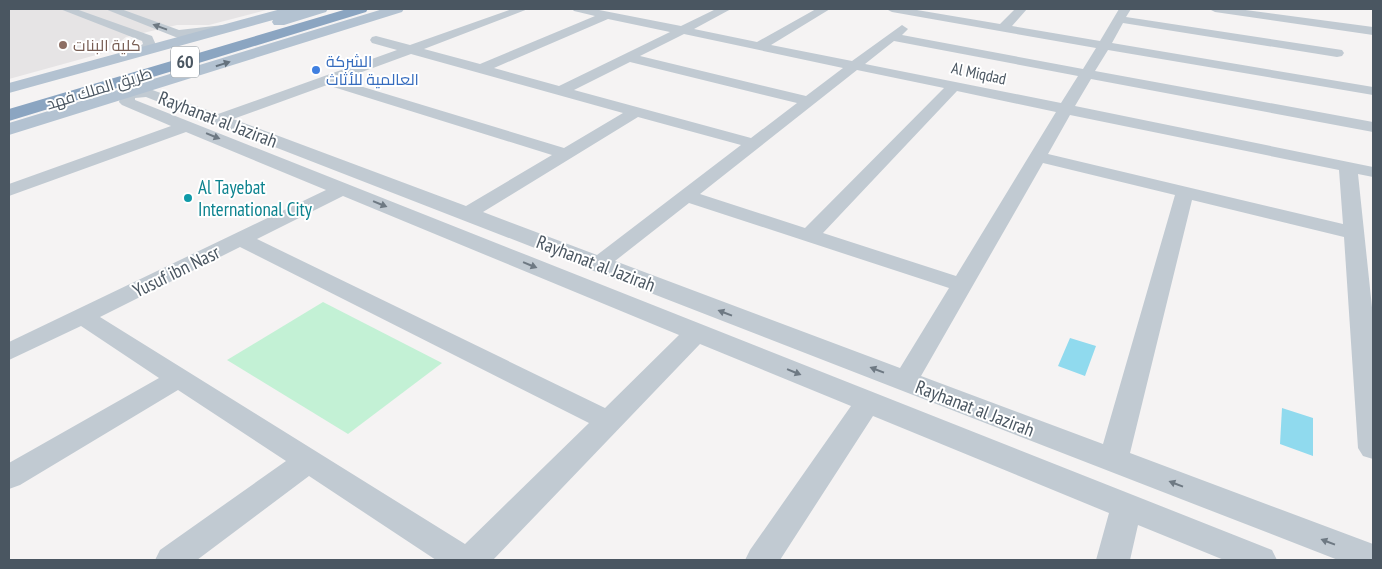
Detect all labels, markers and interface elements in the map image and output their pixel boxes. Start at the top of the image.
one-way arrow [152,23,167,30]
place label: كلية البنات [73,35,141,55]
marker: كلية البنات [57,39,69,51]
road number: 60 [171,46,199,78]
place label: الشركة العالمية للأثاث [326,51,419,89]
street label: Al Miqdad [950,57,1008,89]
one-way arrow [215,59,230,67]
street label: طريق الملك فهد [44,62,155,115]
marker: الشركة العالمية للأثاث [310,64,322,76]
street label: Rayhanat al Jazirah [155,85,281,153]
one-way arrow [206,133,220,141]
place label: Al Tayebat International City [198,175,313,221]
marker: Al Tayebat International City [182,192,194,204]
one-way arrow [372,201,387,208]
street label: Rayhanat al Jazirah [533,229,659,297]
street label: Yusuf ibn Nasr [129,239,224,302]
one-way arrow [523,261,538,269]
one-way arrow [718,308,732,316]
one-way arrow [869,366,884,374]
one-way arrow [787,368,802,376]
street label: Rayhanat al Jazirah [912,374,1038,442]
one-way arrow [1168,480,1183,488]
one-way arrow [1320,538,1335,546]

